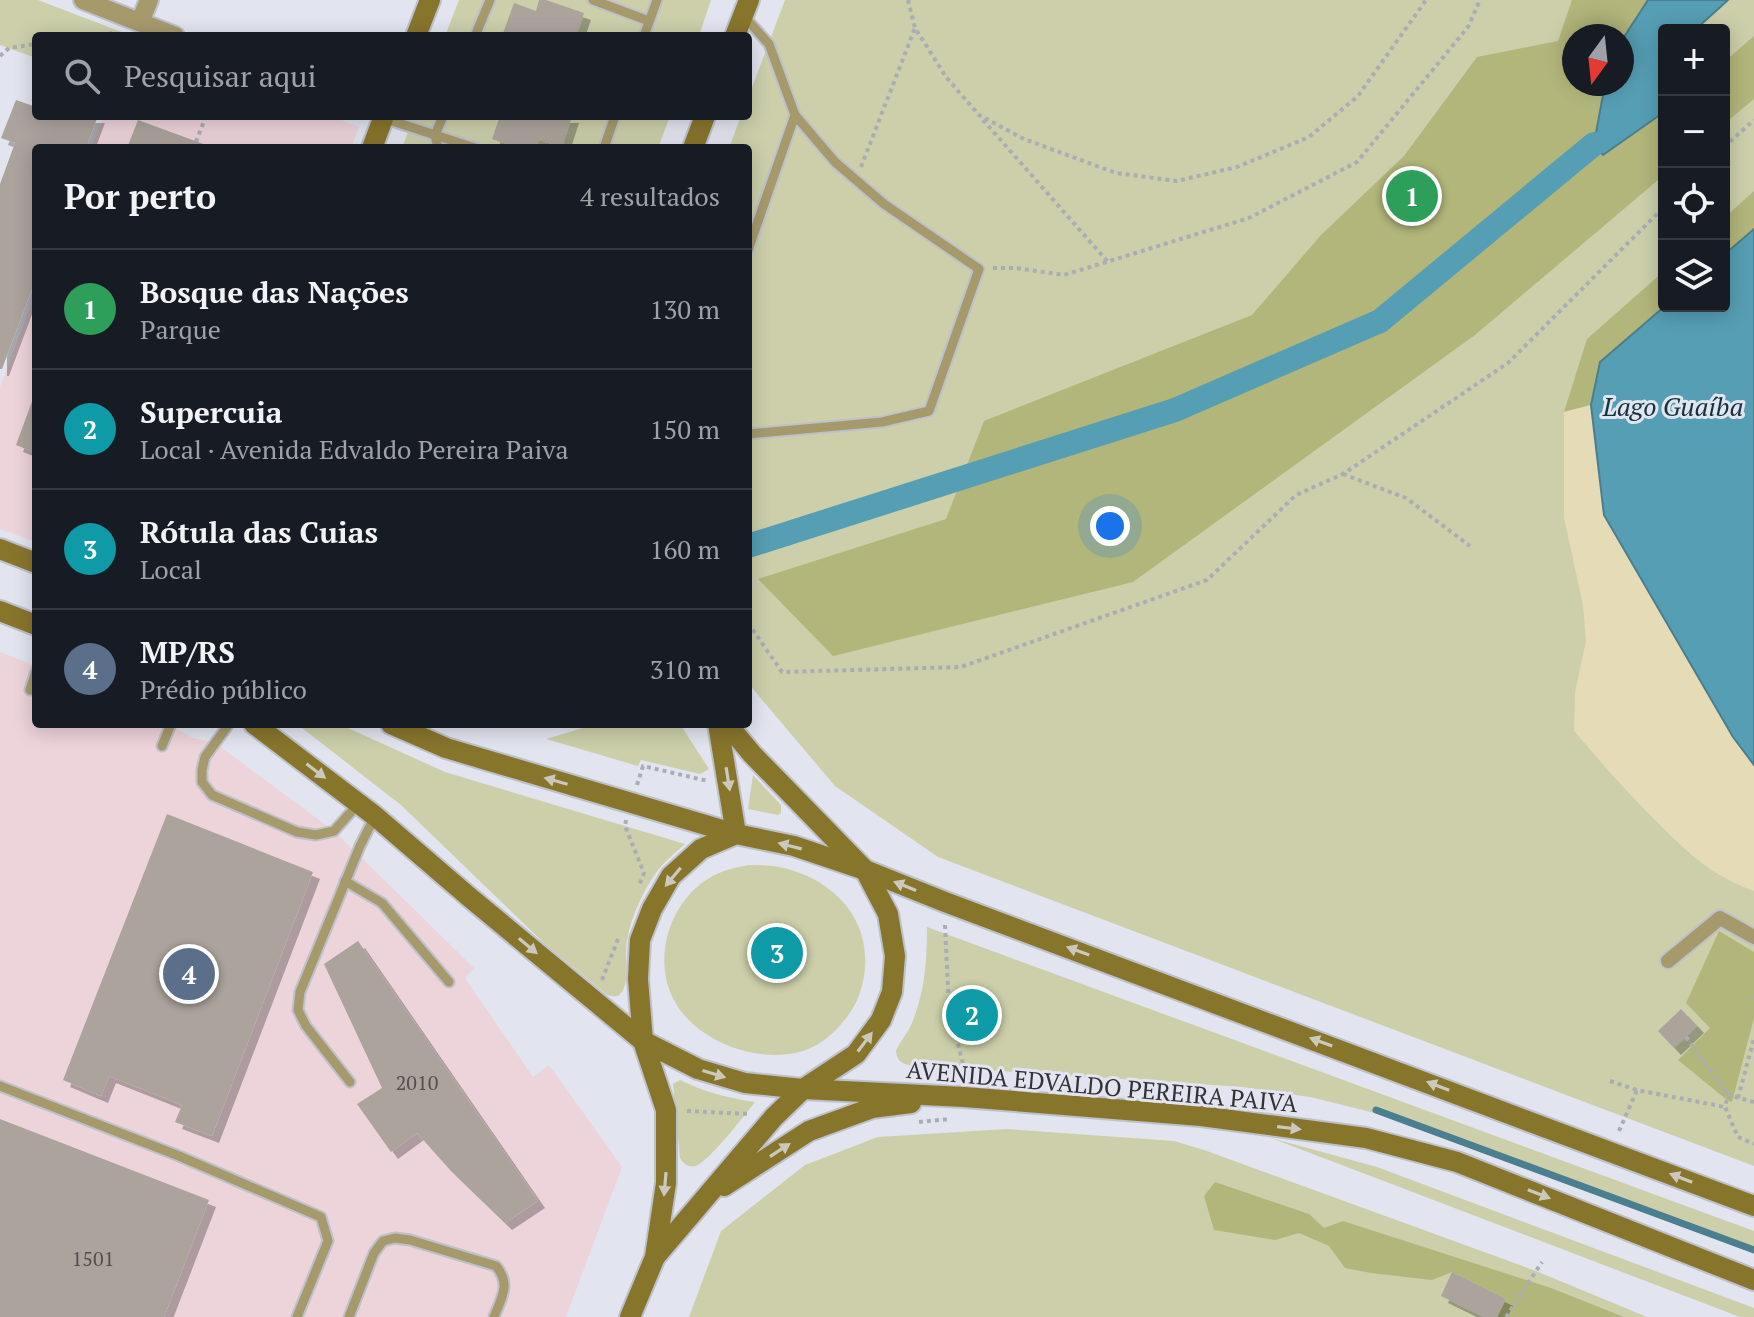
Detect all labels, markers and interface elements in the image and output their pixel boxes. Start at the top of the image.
north arrow [1562,24,1634,96]
map controls [1658,24,1730,312]
button: + [1658,24,1730,96]
search box [32,32,752,120]
icon: search [60,54,104,98]
text: Pesquisar aqui [124,56,317,96]
button: − [1658,96,1730,168]
pin: 1 [1386,166,1438,226]
button: locate [1658,168,1730,240]
text: Por perto [64,174,216,219]
text: 4 resultados [580,179,720,213]
button: layers [1658,240,1730,312]
text: Bosque das Nações [140,272,409,312]
text: 1 [83,292,97,326]
text: 130 m [650,292,720,326]
text: Parque [140,312,221,346]
water label: Lago Guaíba [1602,389,1743,423]
text: Supercuia [140,392,283,432]
text: 2 [83,412,97,446]
text: 150 m [650,412,720,446]
text: Local · Avenida Edvaldo Pereira Paiva [140,432,569,466]
your location [1090,506,1130,546]
text: Rótula das Cuias [140,512,378,552]
text: 3 [83,532,97,566]
text: 160 m [650,532,720,566]
text: Local [140,552,202,586]
text: MP/RS [140,632,235,672]
text: 4 [83,652,97,686]
text: 310 m [650,652,720,686]
text: Prédio público [140,672,307,706]
one-way arrow [306,762,326,778]
one-way arrow [722,767,735,792]
one-way arrow [544,774,568,787]
one-way arrow [778,839,803,851]
one-way arrow [665,866,682,886]
one-way arrow [893,879,917,892]
pin: 3 [751,923,803,983]
one-way arrow [518,937,538,954]
pin: 4 [163,944,215,1004]
one-way arrow [1066,945,1090,957]
pin: 2 [946,985,998,1045]
one-way arrow [856,1032,872,1052]
one-way arrow [1309,1035,1333,1048]
street label: AVENIDA EDVALDO PEREIRA PAIVA [905,1053,1300,1119]
one-way arrow [702,1068,726,1081]
house number: 2010 [396,1069,438,1096]
one-way arrow [1426,1079,1450,1092]
one-way arrow [1277,1122,1302,1135]
one-way arrow [769,1143,791,1157]
one-way arrow [1669,1171,1693,1184]
one-way arrow [658,1172,671,1197]
one-way arrow [1527,1188,1551,1201]
house number: 1501 [72,1245,114,1272]

